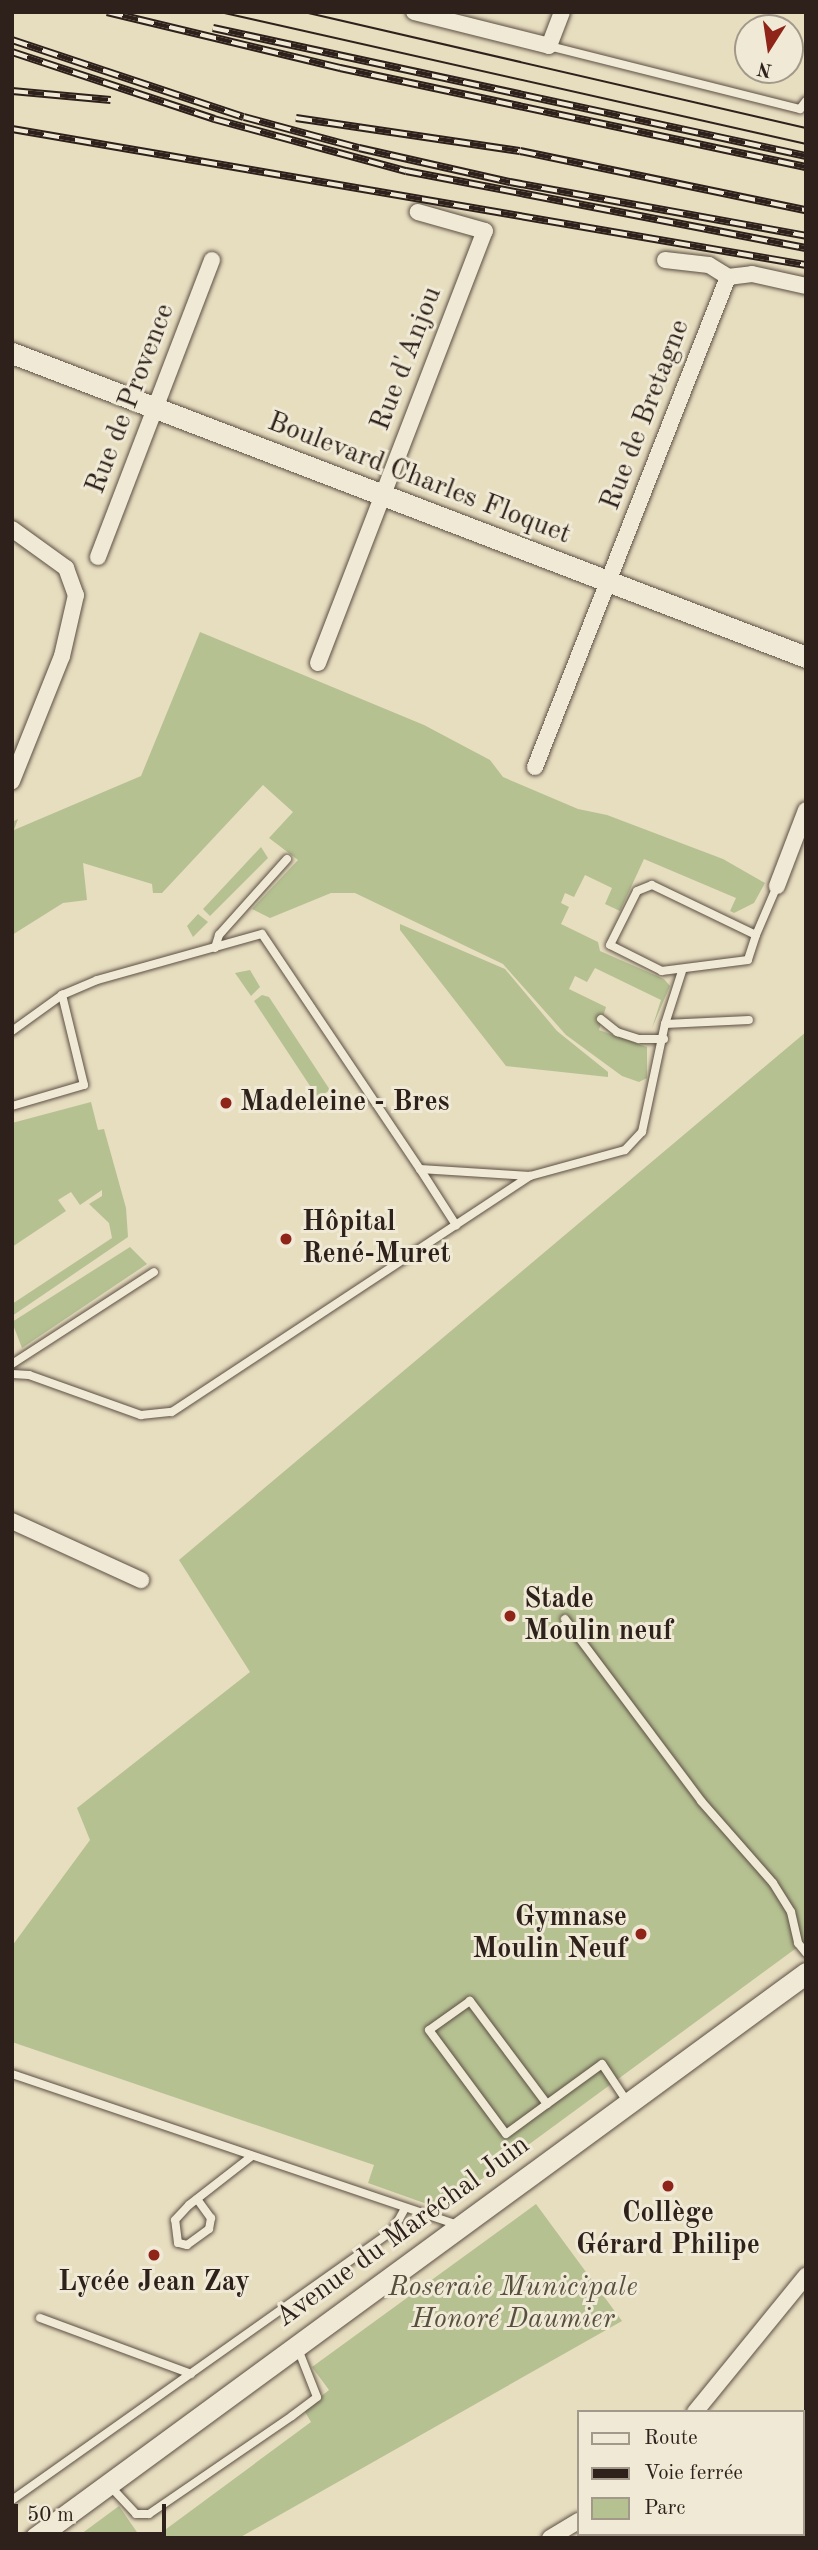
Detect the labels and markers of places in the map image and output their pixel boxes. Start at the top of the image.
place label: Madeleine - Bres [240,1086,450,1120]
marker: Madeleine - Bres [218,1095,234,1111]
place label: Hôpital René-Muret [302,1206,451,1272]
marker: Hôpital René-Muret [276,1229,296,1249]
place label: Stade Moulin neuf [524,1583,673,1649]
marker: Stade Moulin neuf [502,1608,518,1624]
place label: Gymnase Moulin Neuf [472,1901,627,1967]
marker: Gymnase Moulin Neuf [633,1926,649,1942]
marker: Collège Gérard Philipe [660,2178,676,2194]
place label: Collège Gérard Philipe [576,2197,760,2263]
marker: Lycée Jean Zay [146,2247,162,2263]
place label: Lycée Jean Zay [58,2266,250,2300]

